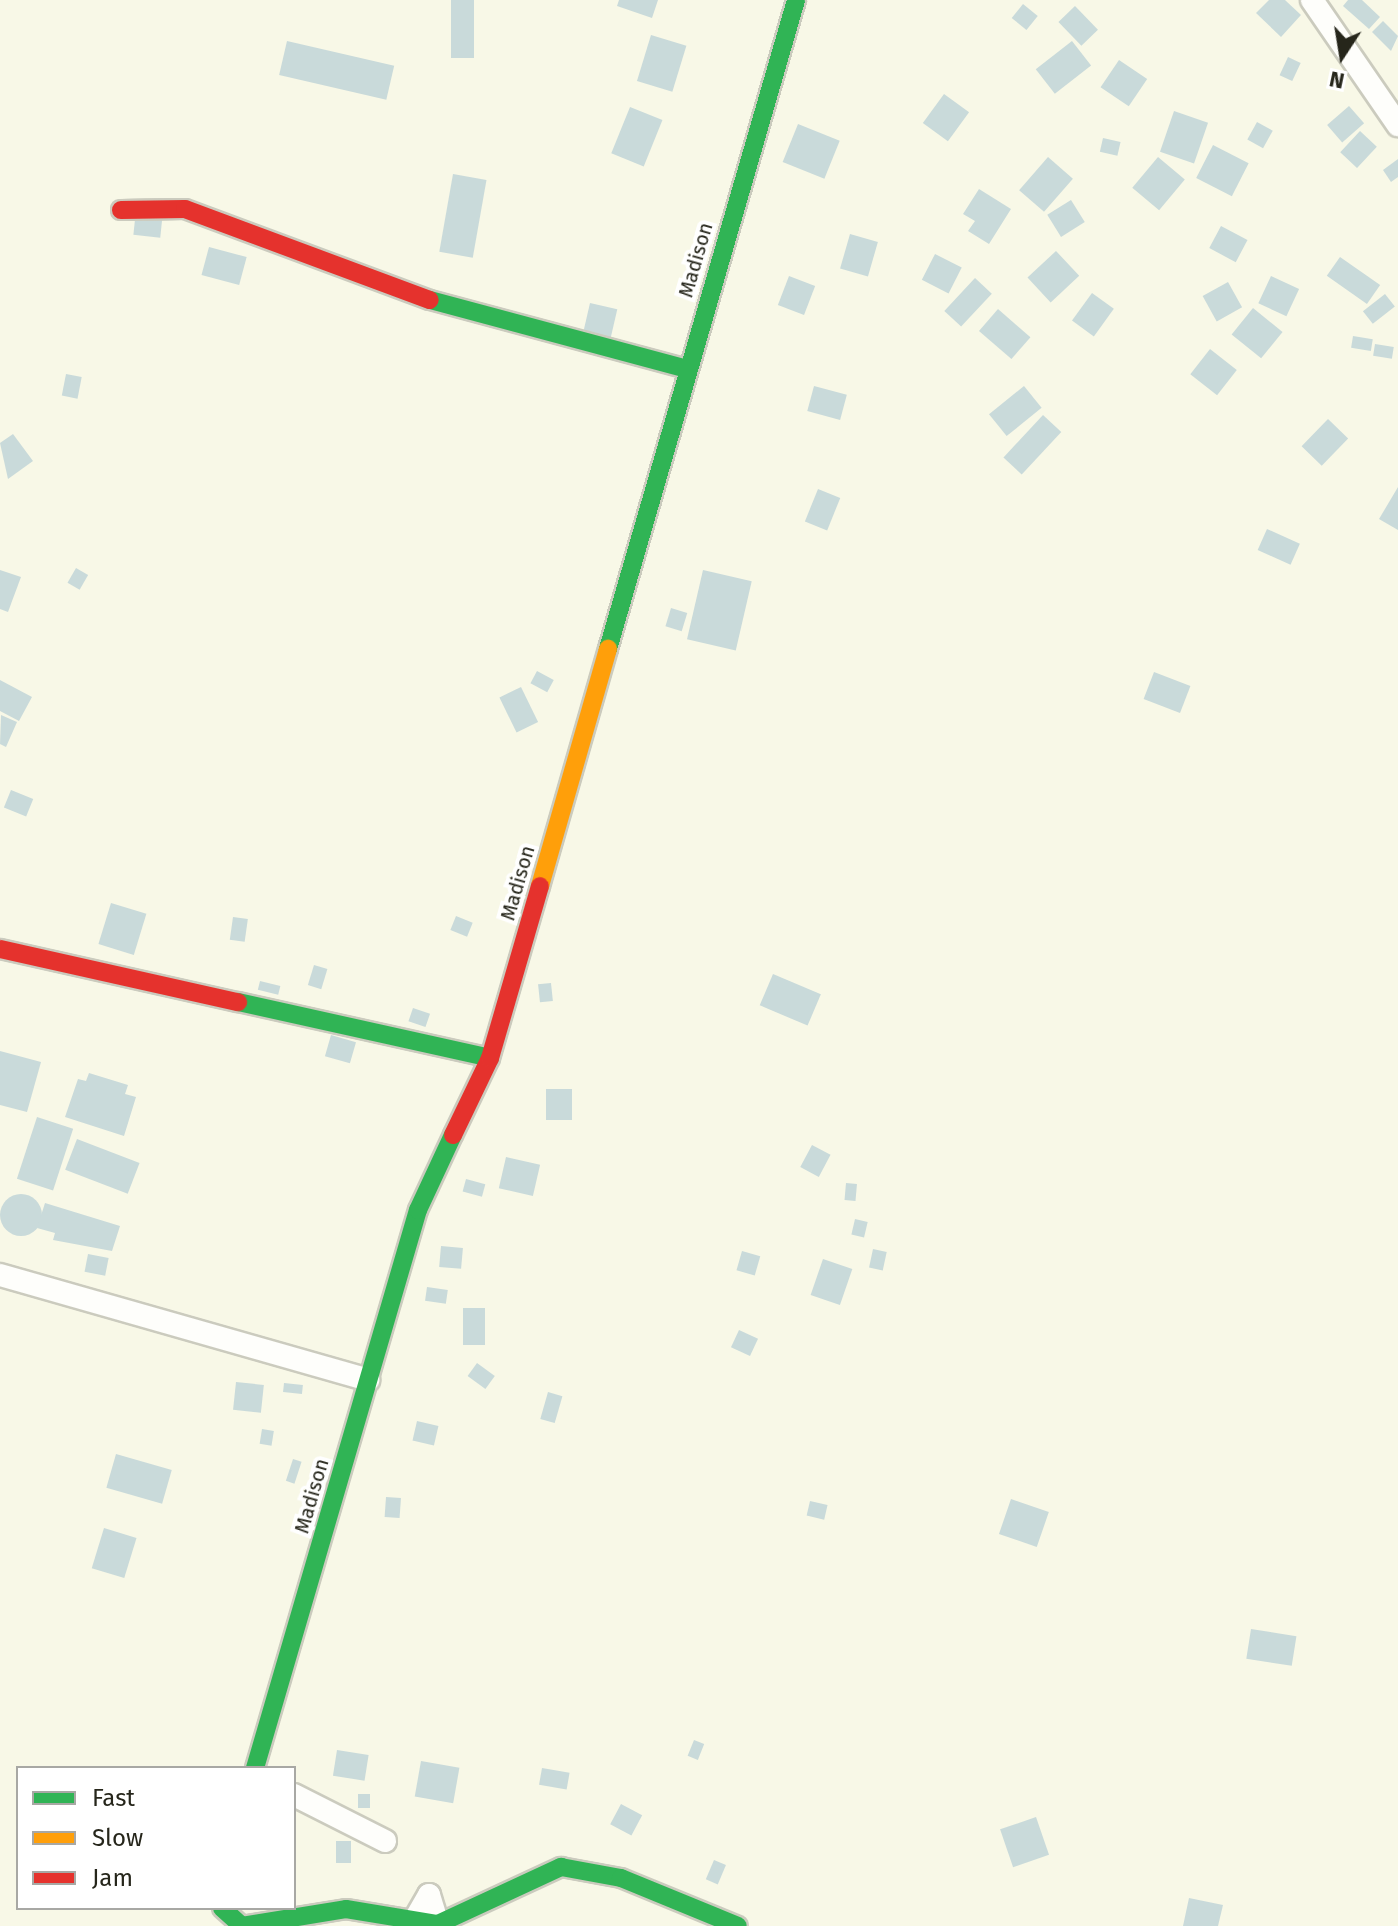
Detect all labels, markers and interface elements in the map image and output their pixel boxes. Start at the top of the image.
north arrow [1302,16,1382,96]
text: N [1327,65,1347,95]
street label: Madison [674,220,718,300]
street label: Madison [496,843,540,923]
street label: Madison [290,1456,334,1536]
legend [16,1766,296,1910]
text: Fast [92,1784,135,1812]
text: Slow [92,1824,143,1852]
text: Jam [92,1864,133,1892]

